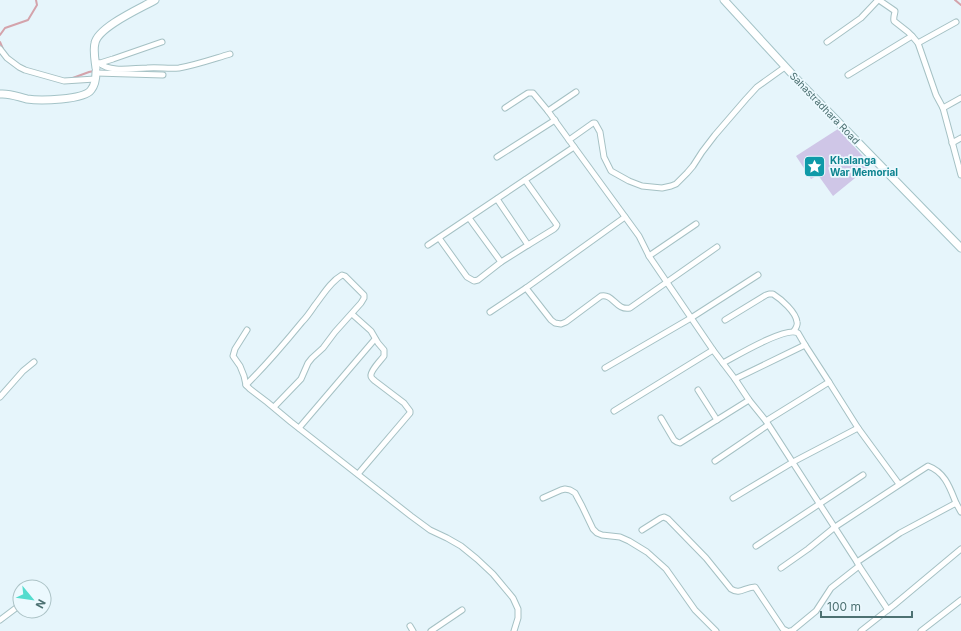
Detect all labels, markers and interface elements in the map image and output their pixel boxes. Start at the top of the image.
street label: Sahastradhara Road [788,69,862,147]
place icon: Khalanga War Memorial [802,153,828,179]
place label: Khalanga War Memorial [830,154,898,178]
north arrow [12,579,52,619]
scale bar [821,593,912,619]
text: N [33,597,49,611]
text: 100 m [827,599,861,614]

